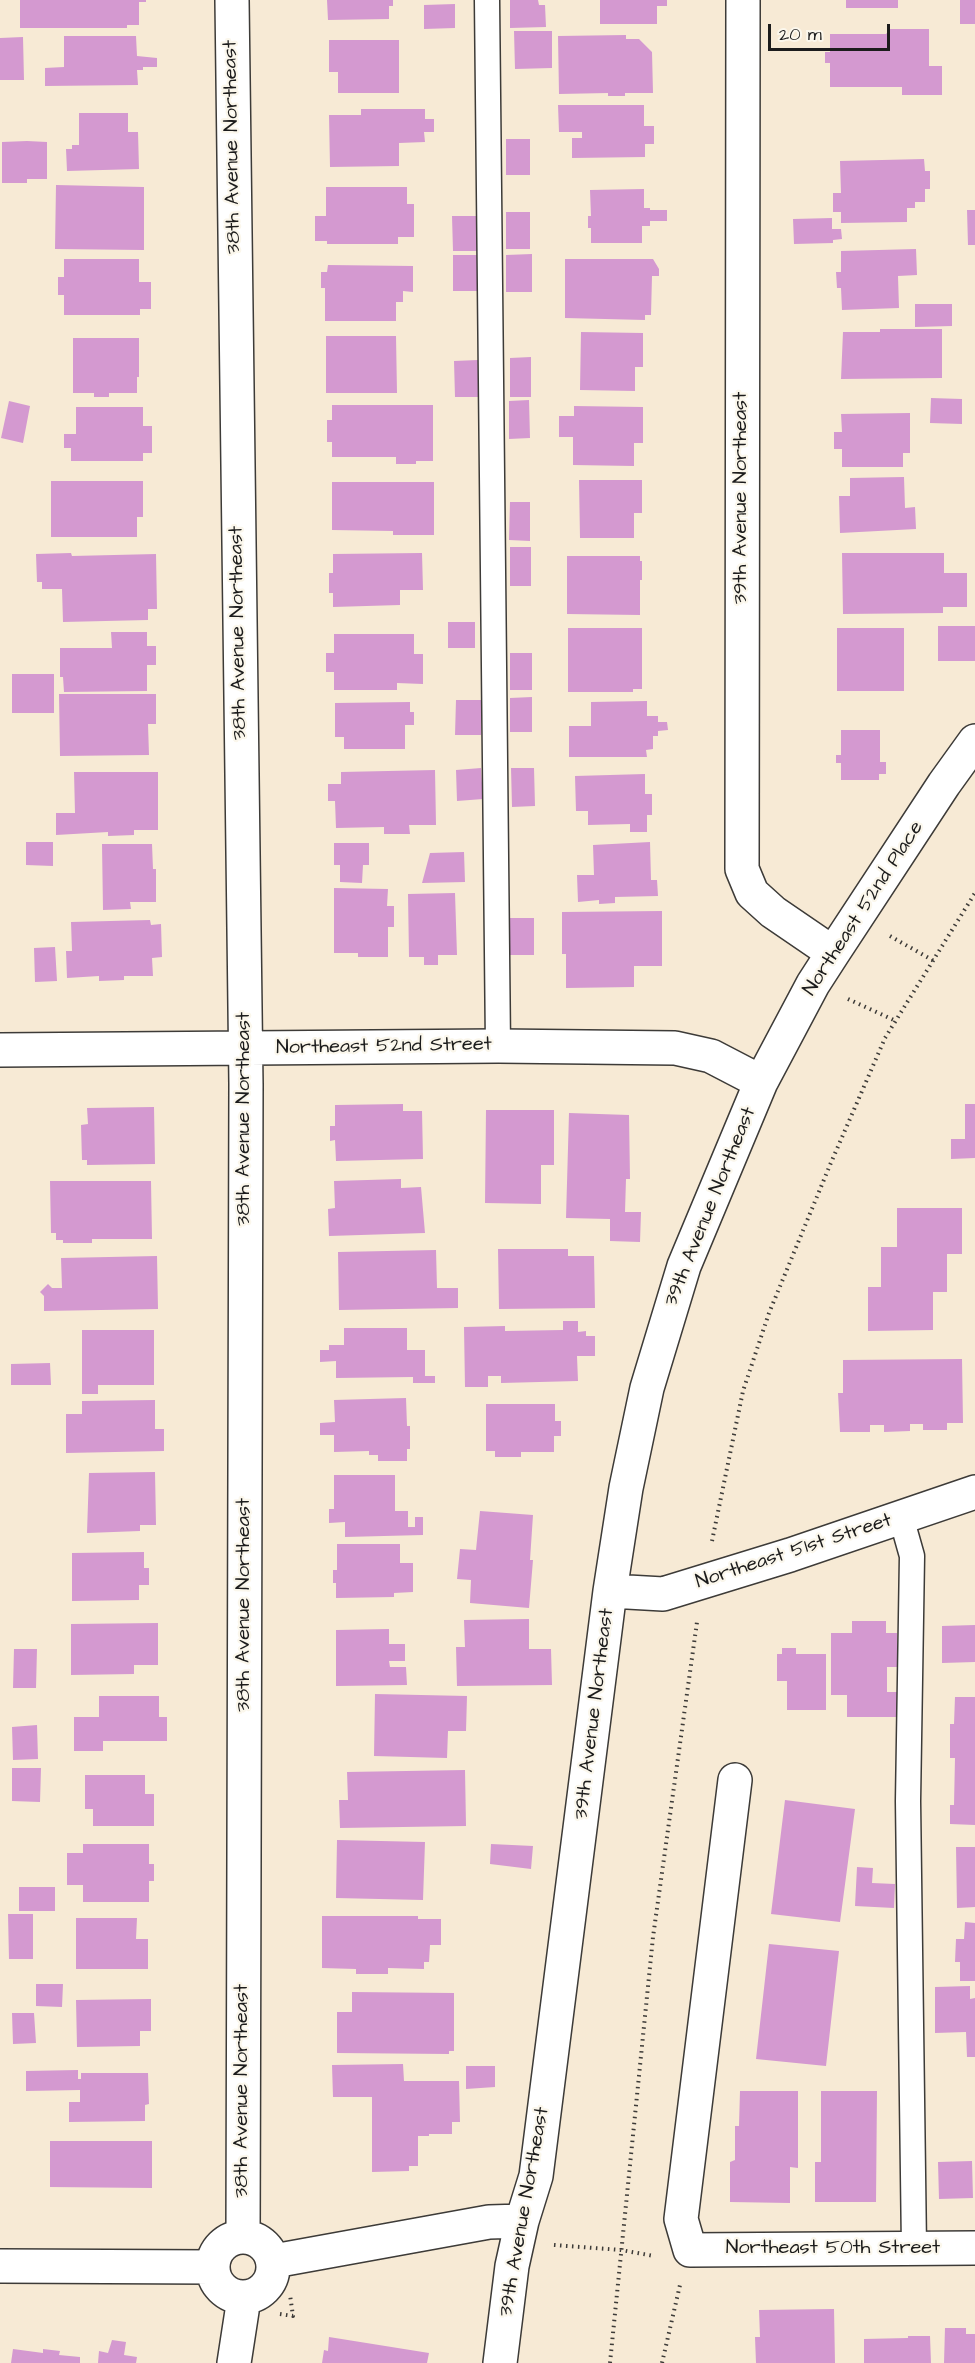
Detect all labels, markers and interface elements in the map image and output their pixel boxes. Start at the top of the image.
scale bar [771,12,892,50]
text: 20 m [779,22,822,47]
street label: 38th Avenue Northeast [219,40,247,254]
street label: 39th Avenue Northeast [730,392,754,604]
street label: 38th Avenue Northeast [225,526,253,740]
street label: Northeast 52nd Place [799,817,929,1001]
street label: 38th Avenue Northeast [233,1012,257,1226]
street label: Northeast 52nd Street [276,1033,492,1061]
street label: 39th Avenue Northeast [660,1104,762,1310]
street label: 38th Avenue Northeast [233,1498,257,1712]
street label: Northeast 51st Street [693,1509,895,1595]
street label: 39th Avenue Northeast [570,1607,620,1821]
street label: 38th Avenue Northeast [231,1984,255,2198]
street label: 39th Avenue Northeast [495,2105,555,2319]
street label: Northeast 50th Street [726,2237,940,2261]

